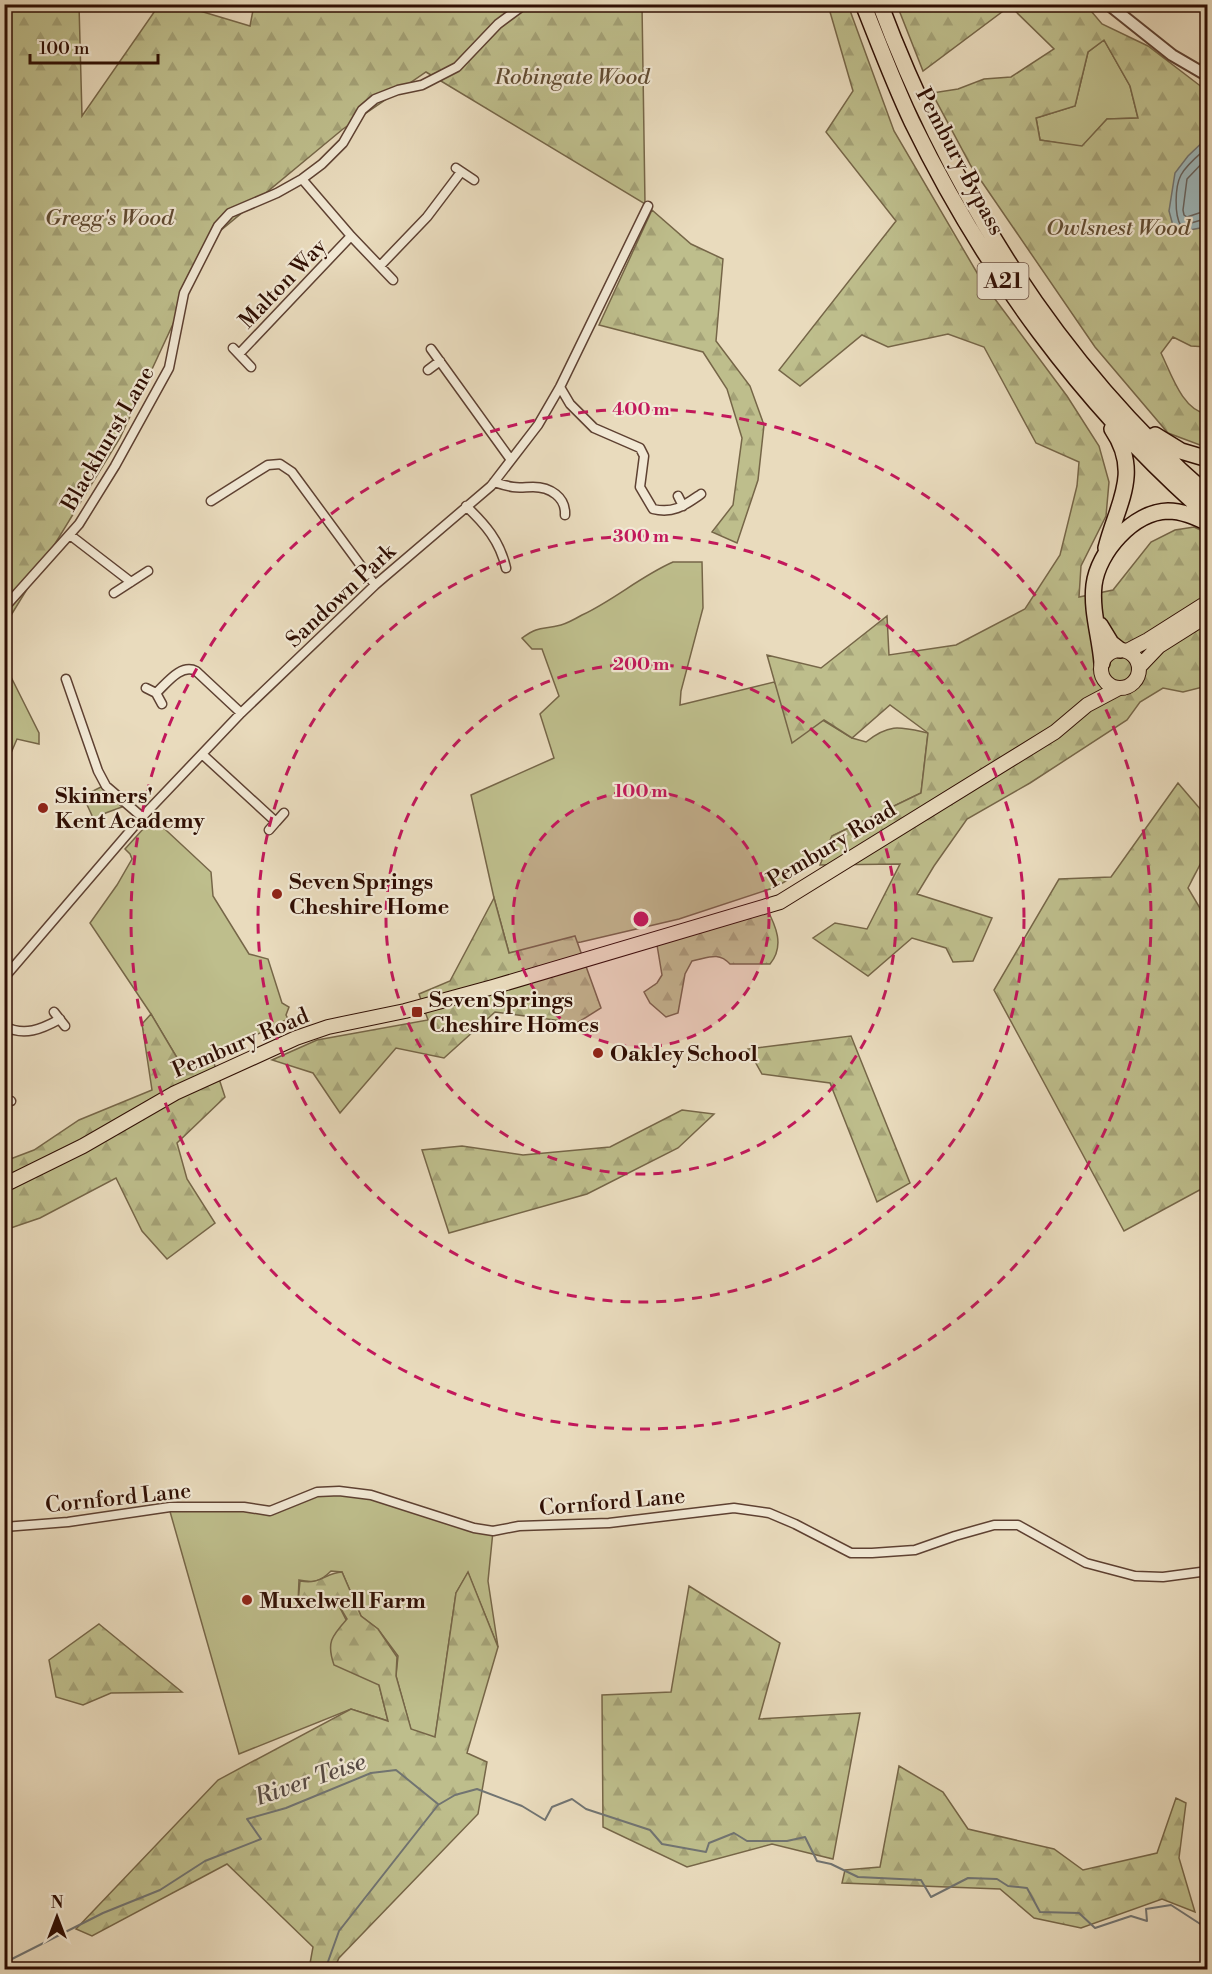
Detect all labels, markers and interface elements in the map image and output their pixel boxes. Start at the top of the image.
scale bar [30,27,158,65]
text: 100 m [39,37,90,60]
park label: Robingate Wood [493,64,651,91]
street label: Pembury Bypass [909,83,1010,240]
park label: Gregg's Wood [45,205,175,232]
park label: Owlsnest Wood [1046,215,1192,242]
street label: Malton Way [233,233,333,335]
road number: A21 [978,263,1028,299]
street label: Blackhurst Lane [55,361,161,517]
text: 400 m [612,398,670,421]
text: 300 m [613,525,670,548]
street label: Sandown Park [281,537,402,654]
text: 200 m [613,653,670,676]
text: 100 m [614,780,668,803]
place label: Skinners' Kent Academy [55,783,206,835]
street label: Pembury Road [762,796,902,894]
marker: Skinners' Kent Academy [36,801,50,815]
place label: Seven Springs Cheshire Home [289,869,450,921]
marker: Seven Springs Cheshire Home [270,887,284,901]
centre of rings [631,909,651,929]
place label: Seven Springs Cheshire Homes [429,987,599,1039]
street label: Pembury Road [168,1002,313,1084]
marker: Seven Springs Cheshire Homes [410,1005,424,1019]
place label: Oakley School [610,1041,758,1068]
marker: Oakley School [591,1046,605,1060]
street label: Cornford Lane [44,1477,192,1520]
street label: Cornford Lane [538,1483,686,1522]
place label: Muxelwell Farm [259,1588,426,1615]
marker: Muxelwell Farm [240,1593,254,1607]
water label: River Teise [250,1747,370,1813]
north arrow [27,1887,87,1947]
text: N [51,1893,64,1913]

